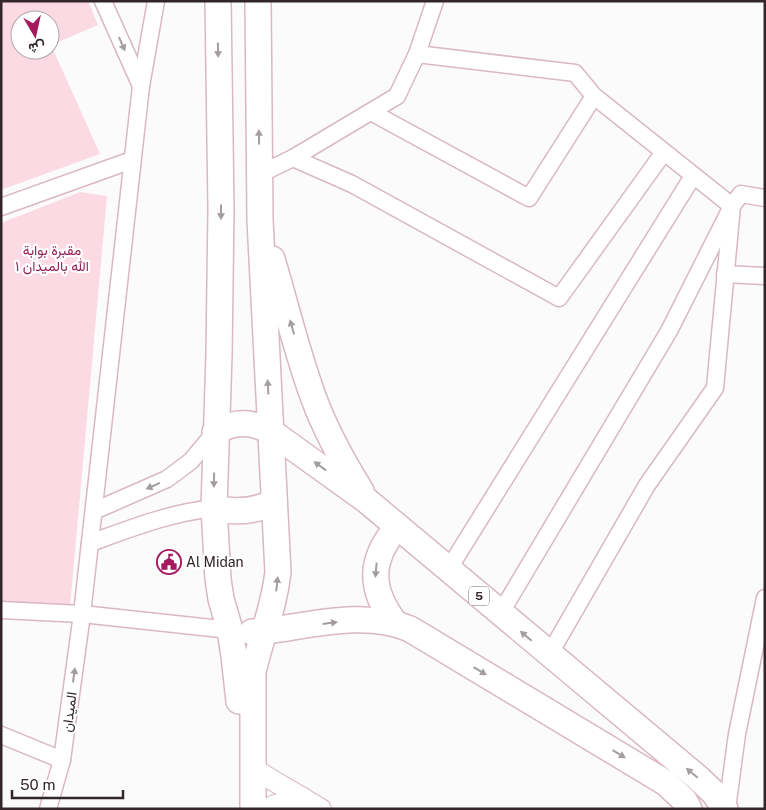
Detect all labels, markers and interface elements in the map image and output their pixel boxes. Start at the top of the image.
north arrow [10,10,60,60]
one-way arrow [117,36,126,51]
text: ش [27,38,47,57]
one-way arrow [215,42,223,58]
one-way arrow [255,129,263,145]
one-way arrow [217,205,225,221]
park label: مقبرة بوابة الله بالميدان ١ [15,242,89,275]
one-way arrow [287,320,295,335]
one-way arrow [264,378,272,394]
one-way arrow [313,461,326,471]
one-way arrow [210,472,218,488]
one-way arrow [146,483,160,491]
public building icon: Al Midan [156,549,182,575]
place label: Al Midan [186,554,244,570]
one-way arrow [372,562,380,578]
one-way arrow [273,576,281,592]
road number: 5 [469,586,489,606]
one-way arrow [323,618,339,626]
one-way arrow [520,630,533,641]
one-way arrow [473,666,486,675]
one-way arrow [70,667,78,683]
street label: الميدان [58,691,81,733]
one-way arrow [613,750,626,759]
scale bar [12,768,124,800]
one-way arrow [685,768,698,779]
text: 50 m [20,776,55,793]

